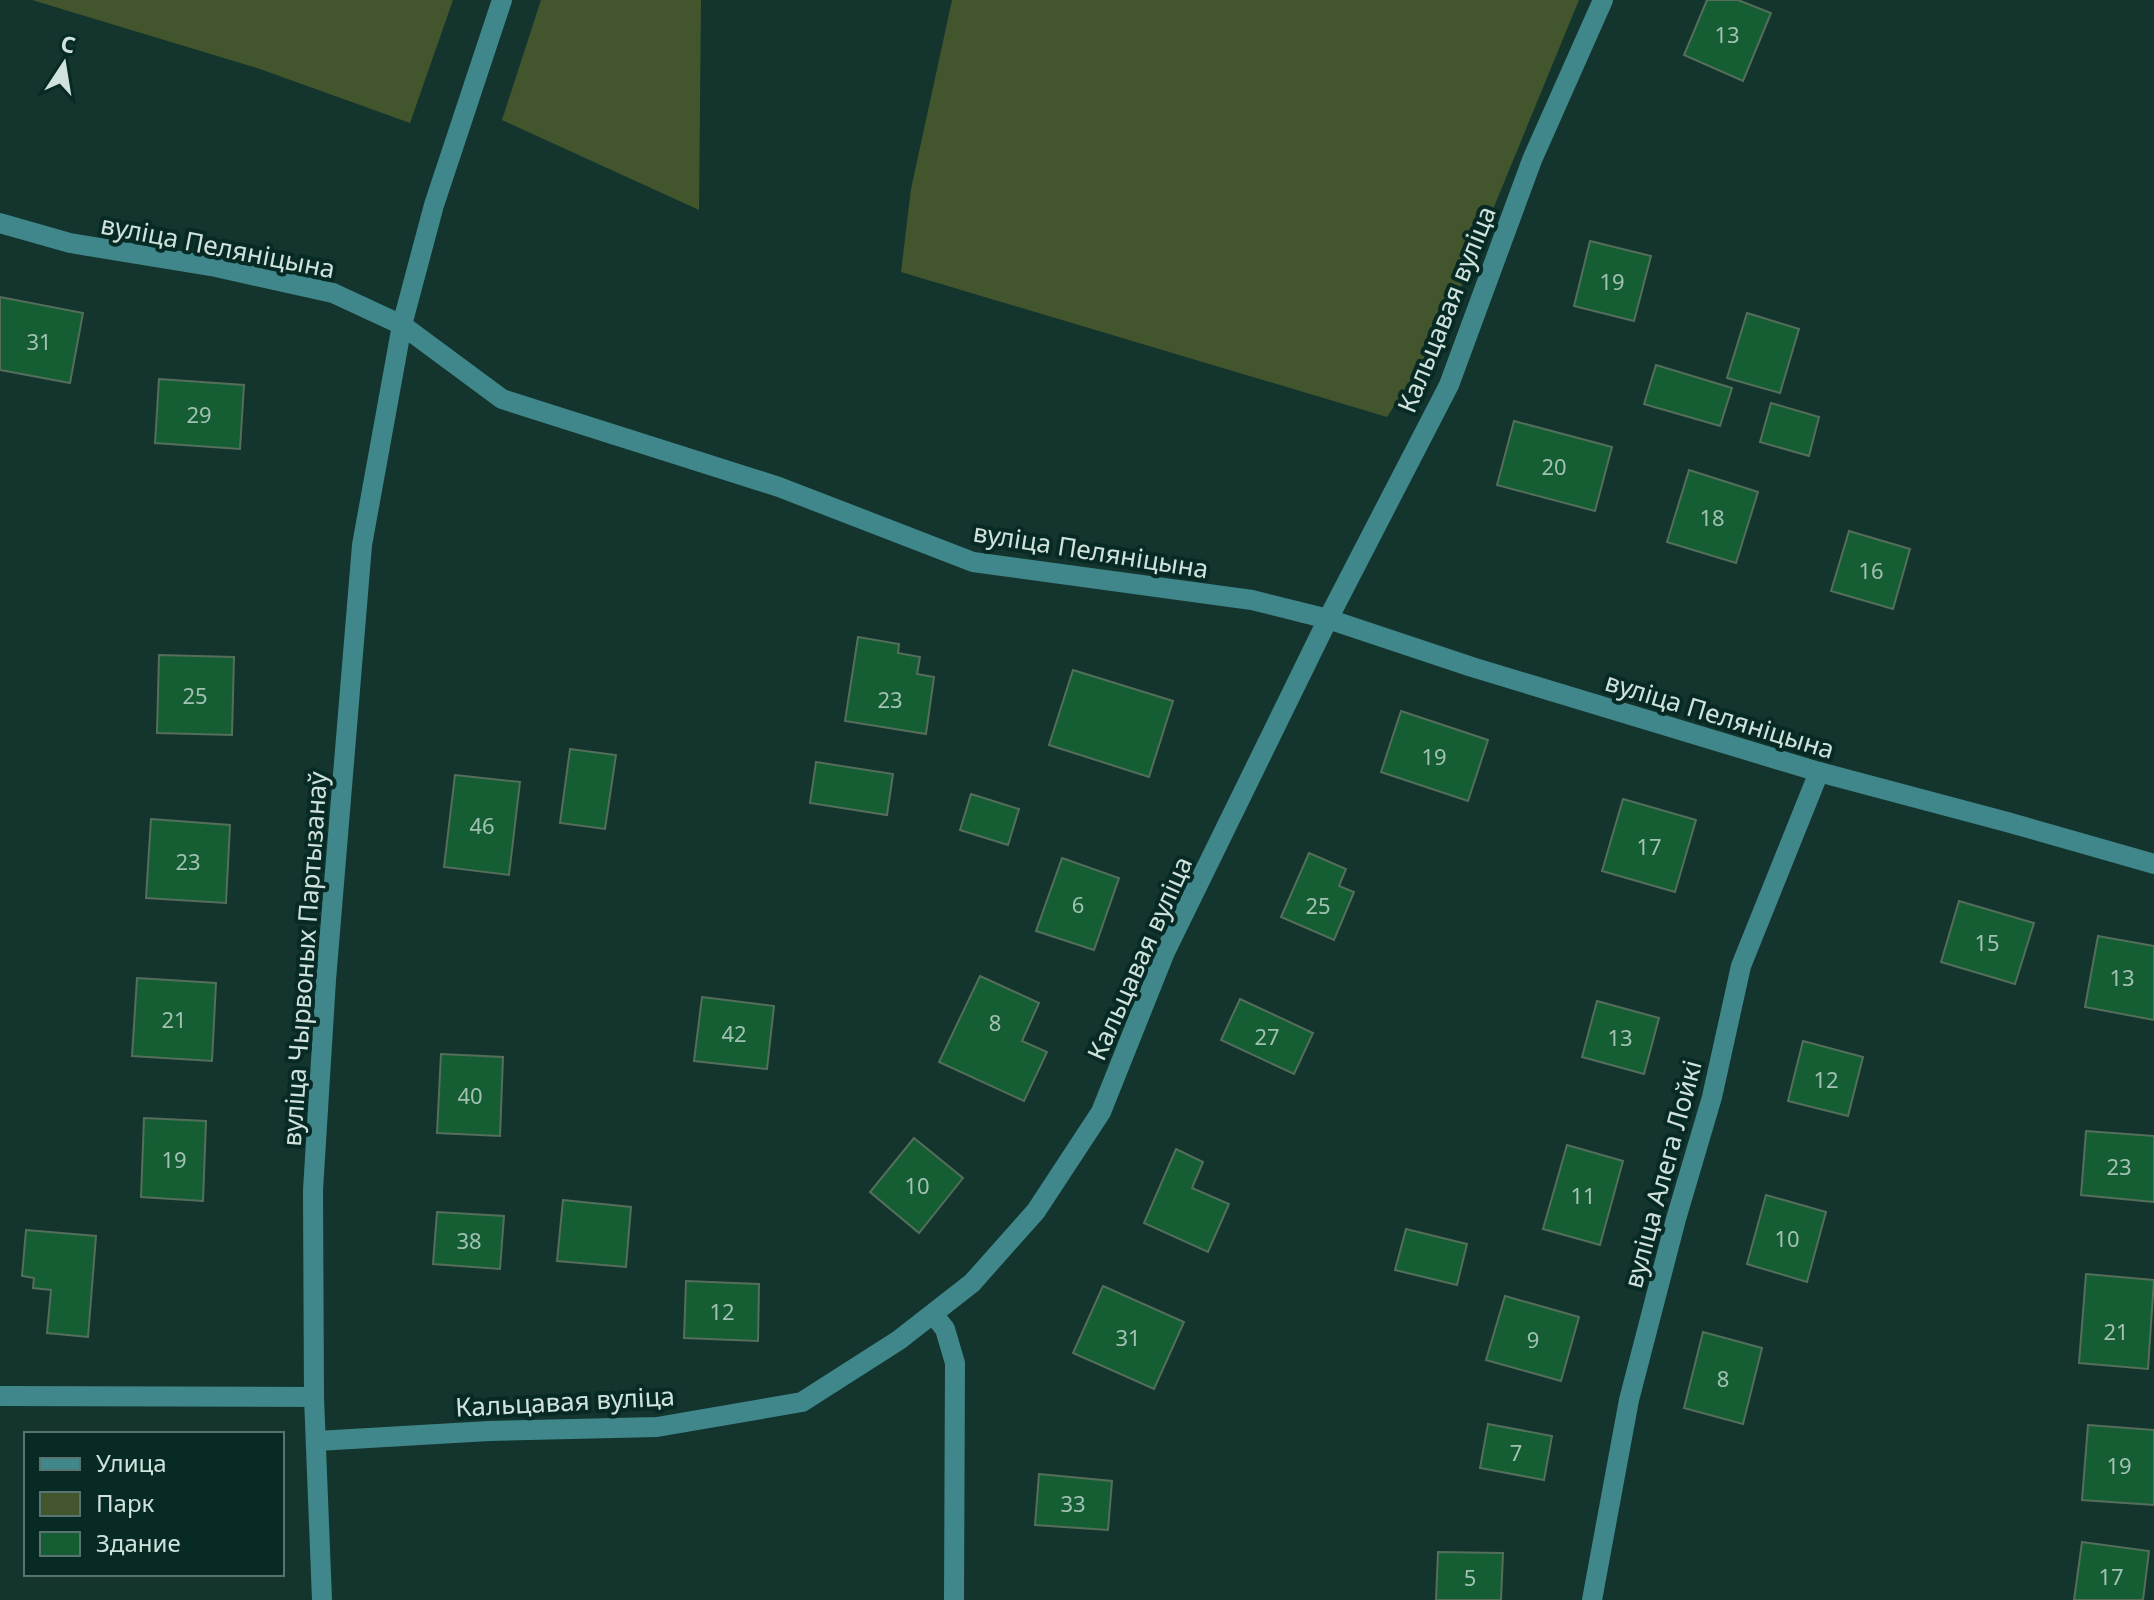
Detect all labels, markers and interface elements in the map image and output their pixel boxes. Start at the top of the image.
house number: 13 [1714,19,1740,49]
north arrow [24,24,104,104]
text: С [58,27,78,60]
street label: Кальцавая вуліца [1388,200,1504,418]
street label: вуліца Пеляніцына [98,206,338,286]
house number: 19 [1599,266,1625,296]
house number: 31 [26,326,52,356]
house number: 29 [186,399,212,429]
house number: 20 [1541,451,1567,481]
house number: 18 [1699,502,1725,532]
street label: вуліца Пеляніцына [971,514,1211,586]
house number: 16 [1858,555,1884,585]
street label: вуліца Пеляніцына [1601,663,1839,767]
house number: 25 [182,680,208,710]
house number: 23 [877,684,903,714]
house number: 19 [1421,741,1447,771]
street label: вуліца Чырвоных Партызанаў [273,770,335,1148]
house number: 46 [469,810,495,840]
house number: 17 [1636,831,1662,861]
house number: 23 [175,846,201,876]
street label: Кальцавая вуліца [1078,850,1200,1066]
house number: 6 [1072,889,1084,919]
house number: 25 [1305,890,1331,920]
house number: 15 [1974,927,2000,957]
house number: 13 [2109,962,2135,992]
house number: 21 [161,1004,187,1034]
house number: 8 [989,1007,1001,1037]
house number: 42 [721,1018,747,1048]
house number: 27 [1254,1021,1280,1051]
house number: 13 [1607,1022,1633,1052]
street label: вуліца Алега Лойкі [1614,1056,1710,1292]
house number: 12 [1813,1064,1839,1094]
house number: 40 [457,1080,483,1110]
house number: 19 [161,1144,187,1174]
house number: 23 [2106,1151,2132,1181]
house number: 10 [904,1170,930,1200]
house number: 11 [1570,1180,1596,1210]
house number: 10 [1774,1223,1800,1253]
house number: 38 [456,1225,482,1255]
house number: 12 [709,1296,735,1326]
house number: 21 [2103,1316,2129,1346]
house number: 31 [1115,1322,1141,1352]
house number: 9 [1527,1324,1539,1354]
house number: 8 [1717,1363,1729,1393]
street label: Кальцавая вуліца [454,1377,676,1425]
legend [24,1432,284,1576]
house number: 7 [1510,1437,1522,1467]
text: Улица [96,1446,167,1479]
house number: 19 [2106,1450,2132,1480]
text: Парк [96,1486,155,1519]
house number: 33 [1060,1488,1086,1518]
text: Здание [96,1526,181,1559]
house number: 17 [2098,1561,2124,1591]
house number: 5 [1464,1562,1476,1592]

